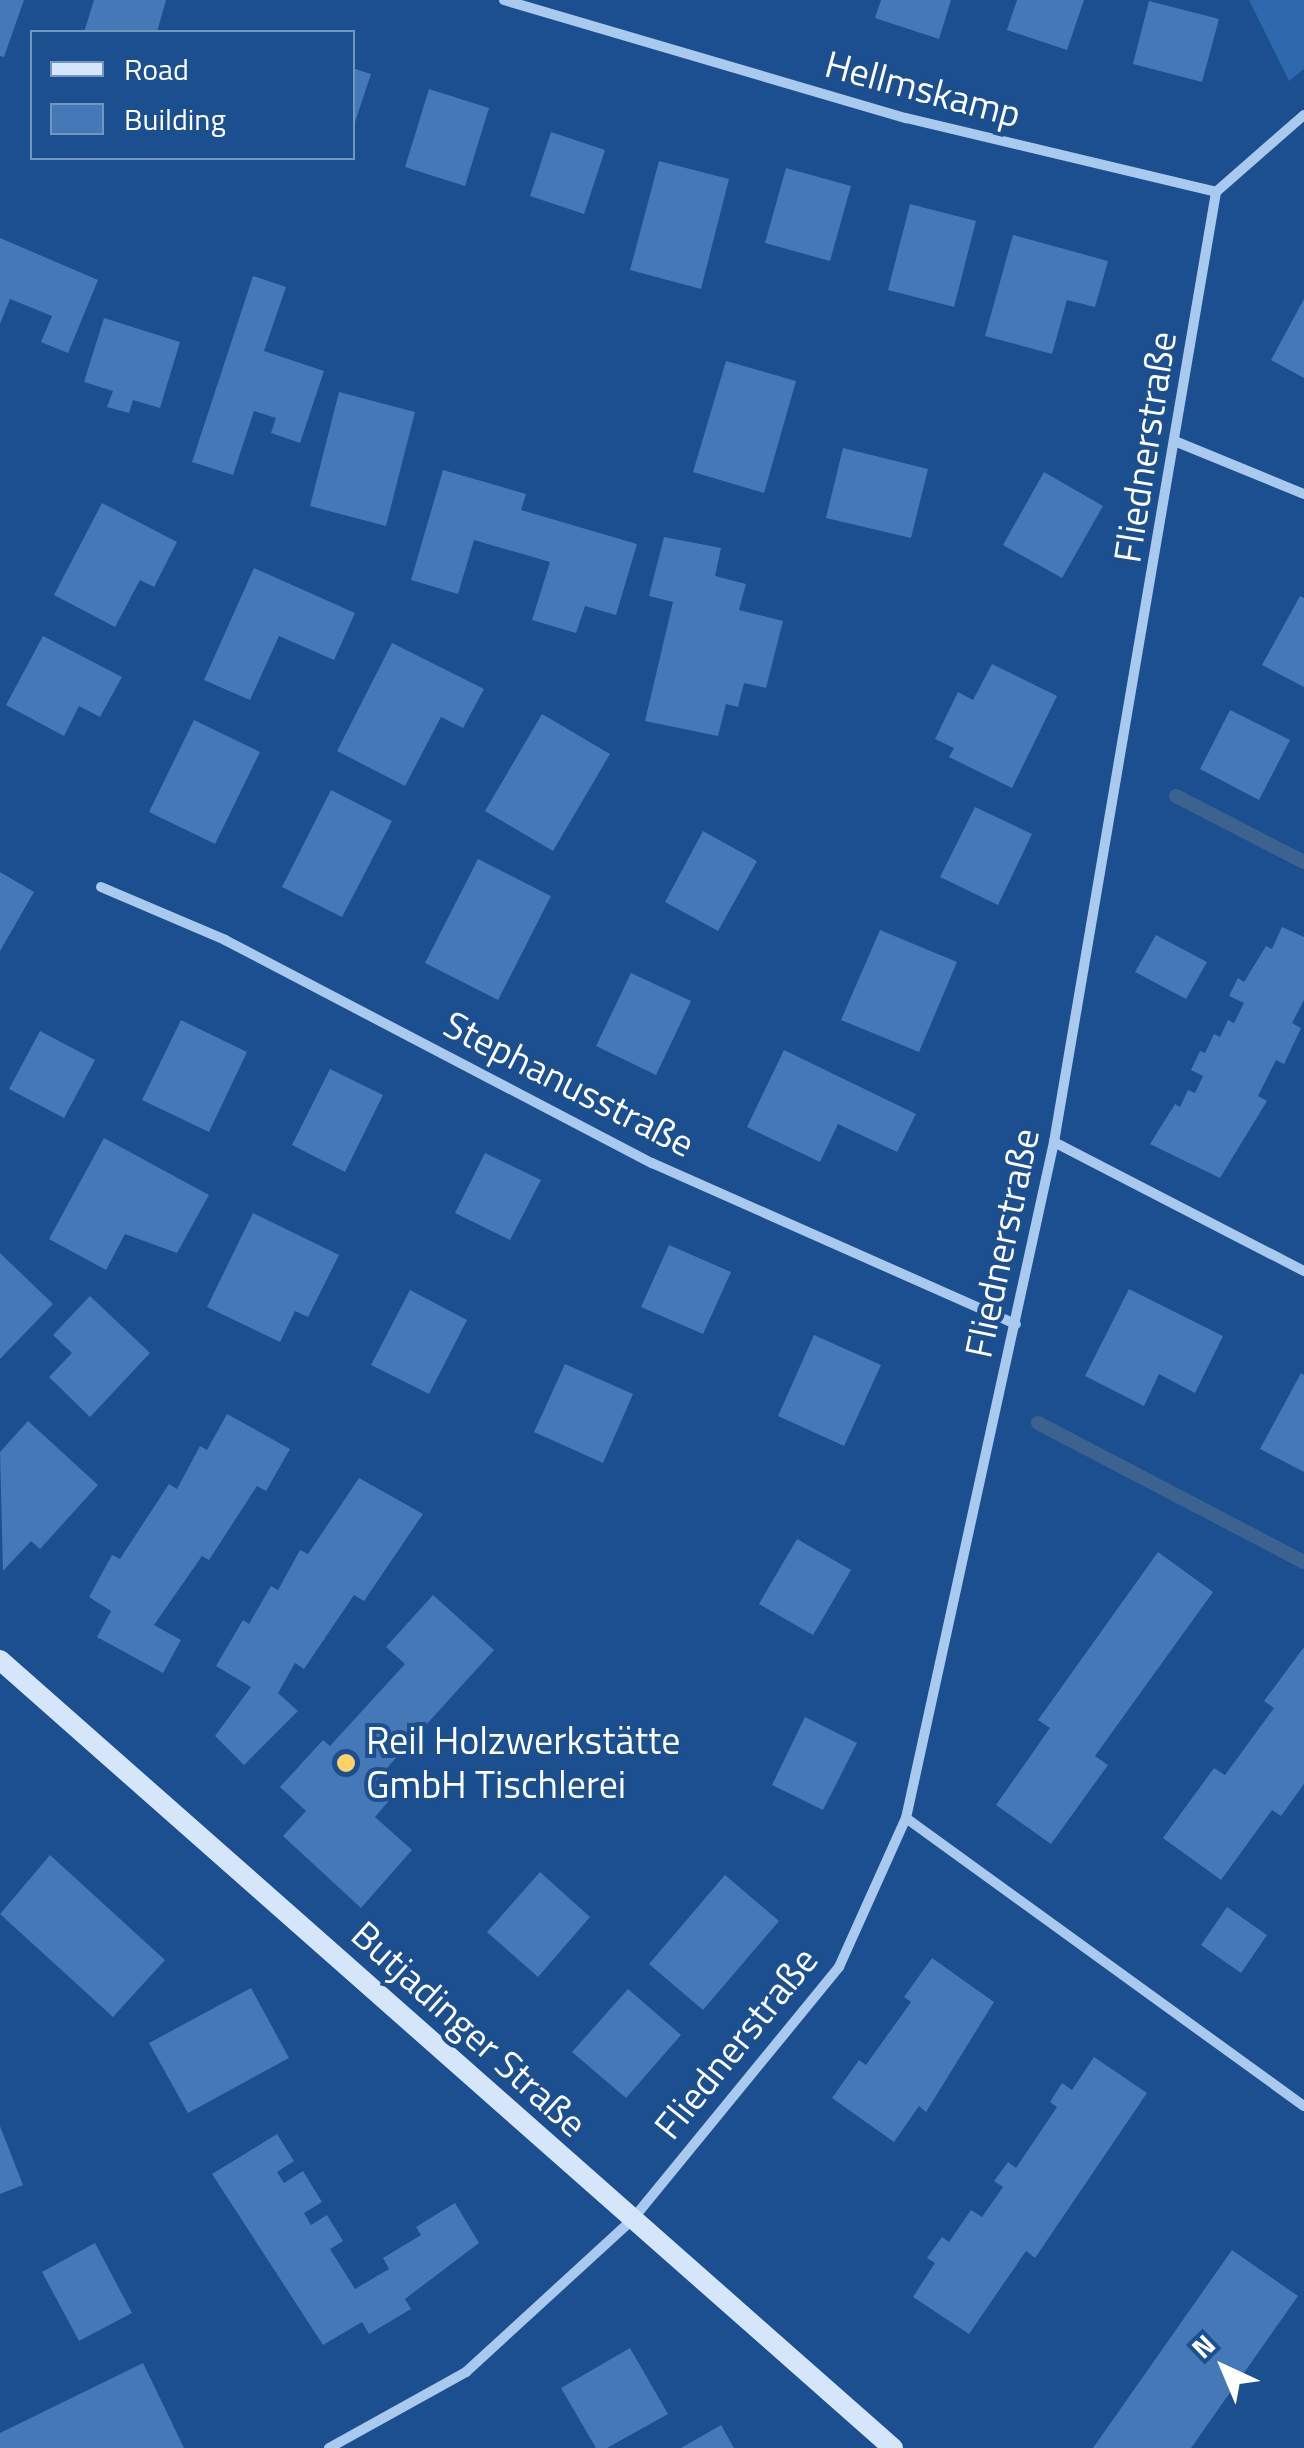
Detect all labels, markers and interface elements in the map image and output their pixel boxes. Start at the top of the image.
legend [30,30,355,160]
street label: Hellmskamp [820,41,1026,137]
text: Road [124,46,189,92]
text: Building [124,96,226,142]
street label: Fliednerstraße [1104,328,1186,566]
street label: Stephanusstraße [436,1001,702,1167]
street label: Fliednerstraße [955,1124,1049,1362]
place label: Reil Holzwerkstätte GmbH Tischlerei [366,1718,681,1808]
marker: Reil Holzwerkstätte GmbH Tischlerei [335,1752,357,1774]
street label: Butjadinger Straße [342,1912,596,2146]
street label: Fliednerstraße [645,1938,827,2148]
north arrow [1174,2318,1274,2418]
text: N [1181,2324,1225,2368]

